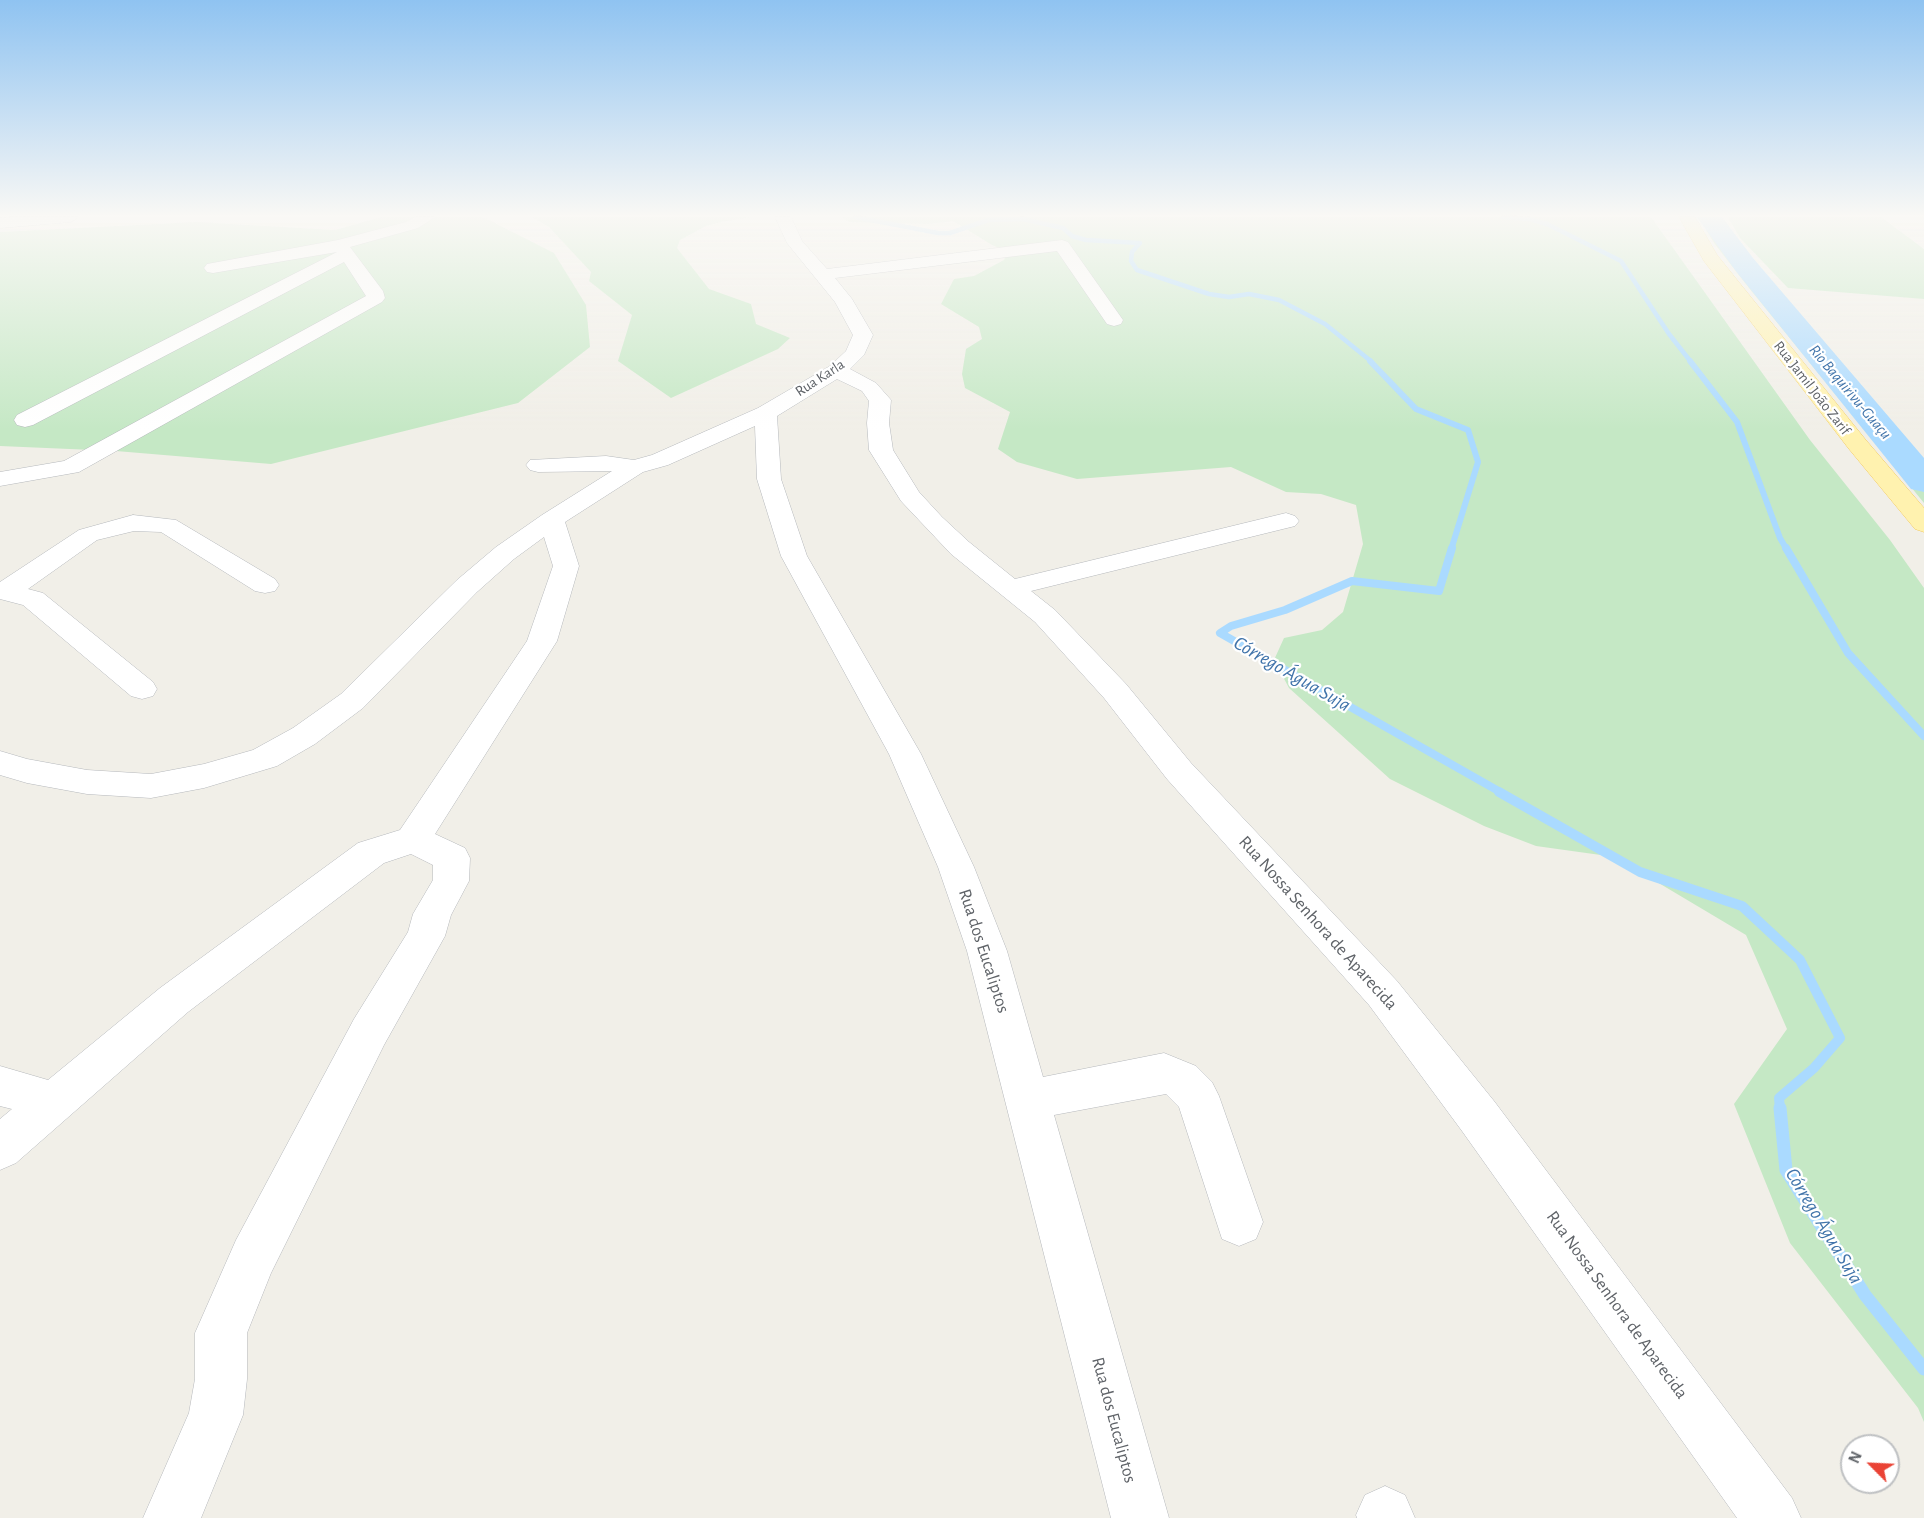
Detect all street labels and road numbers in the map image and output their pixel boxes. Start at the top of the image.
street label: Rua Jamil João Zarif [1770,337,1854,439]
street label: Rua Karla [792,355,848,401]
street label: Rua Nossa Senhora de Aparecida [1234,831,1402,1015]
street label: Rua dos Eucaliptos [954,886,1014,1016]
street label: Rua Nossa Senhora de Aparecida [1542,1207,1692,1403]
street label: Rua dos Eucaliptos [1087,1355,1141,1485]

